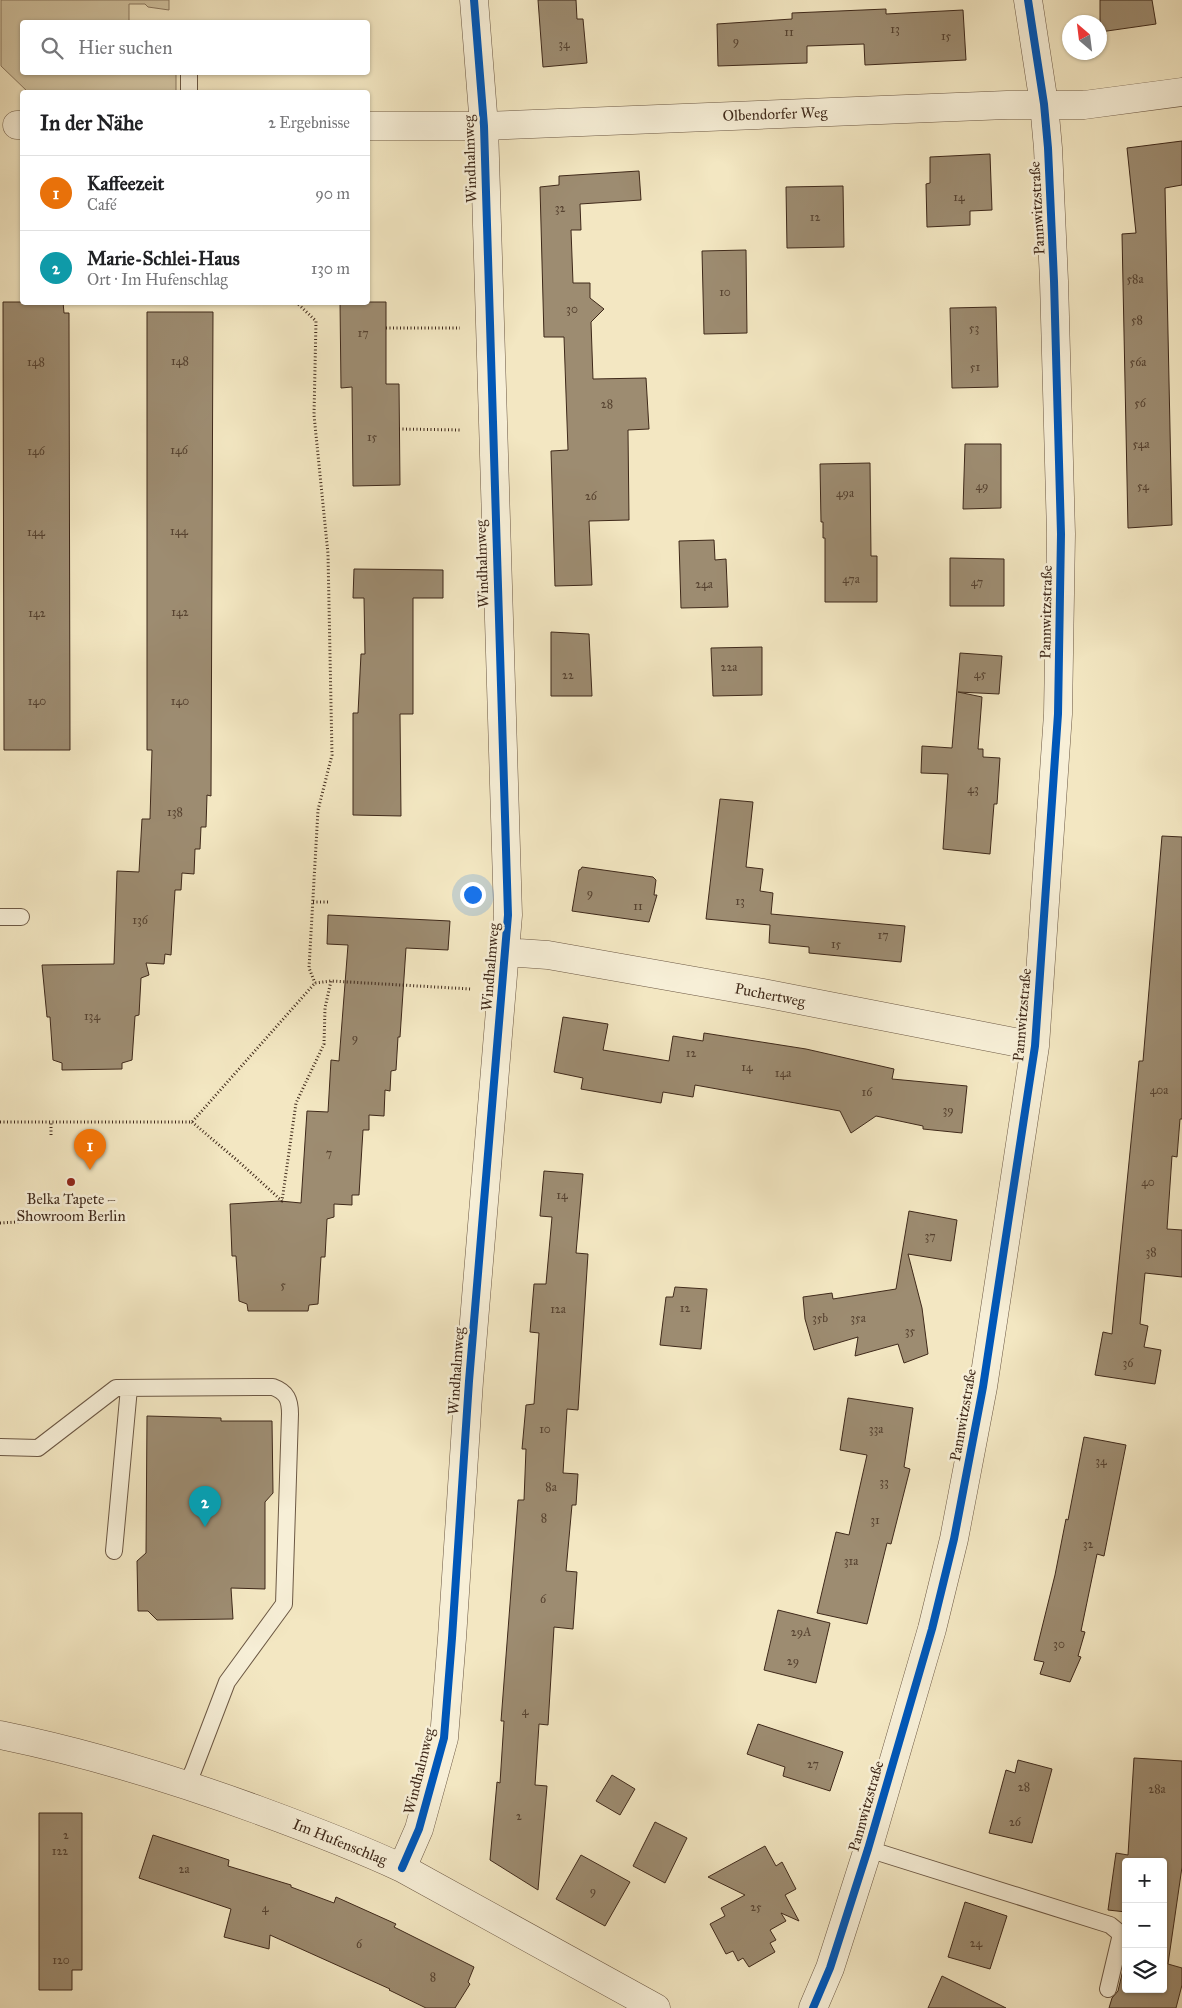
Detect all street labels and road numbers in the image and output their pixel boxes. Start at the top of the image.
street label: Olbendorfer Weg [722,103,829,125]
street label: Windhalmweg [459,114,481,203]
street label: Pannwitzstraße [1026,161,1048,255]
street label: Windhalmweg [471,519,493,608]
street label: Pannwitzstraße [1036,565,1056,659]
street label: Windhalmweg [477,921,503,1012]
street label: Pannwitzstraße [1009,968,1035,1062]
street label: Puchertweg [733,979,808,1011]
street label: Windhalmweg [444,1325,468,1416]
street label: Pannwitzstraße [946,1367,980,1463]
street label: Windhalmweg [400,1725,439,1816]
street label: Pannwitzstraße [844,1759,888,1853]
street label: Im Hufenschlag [290,1815,391,1869]

